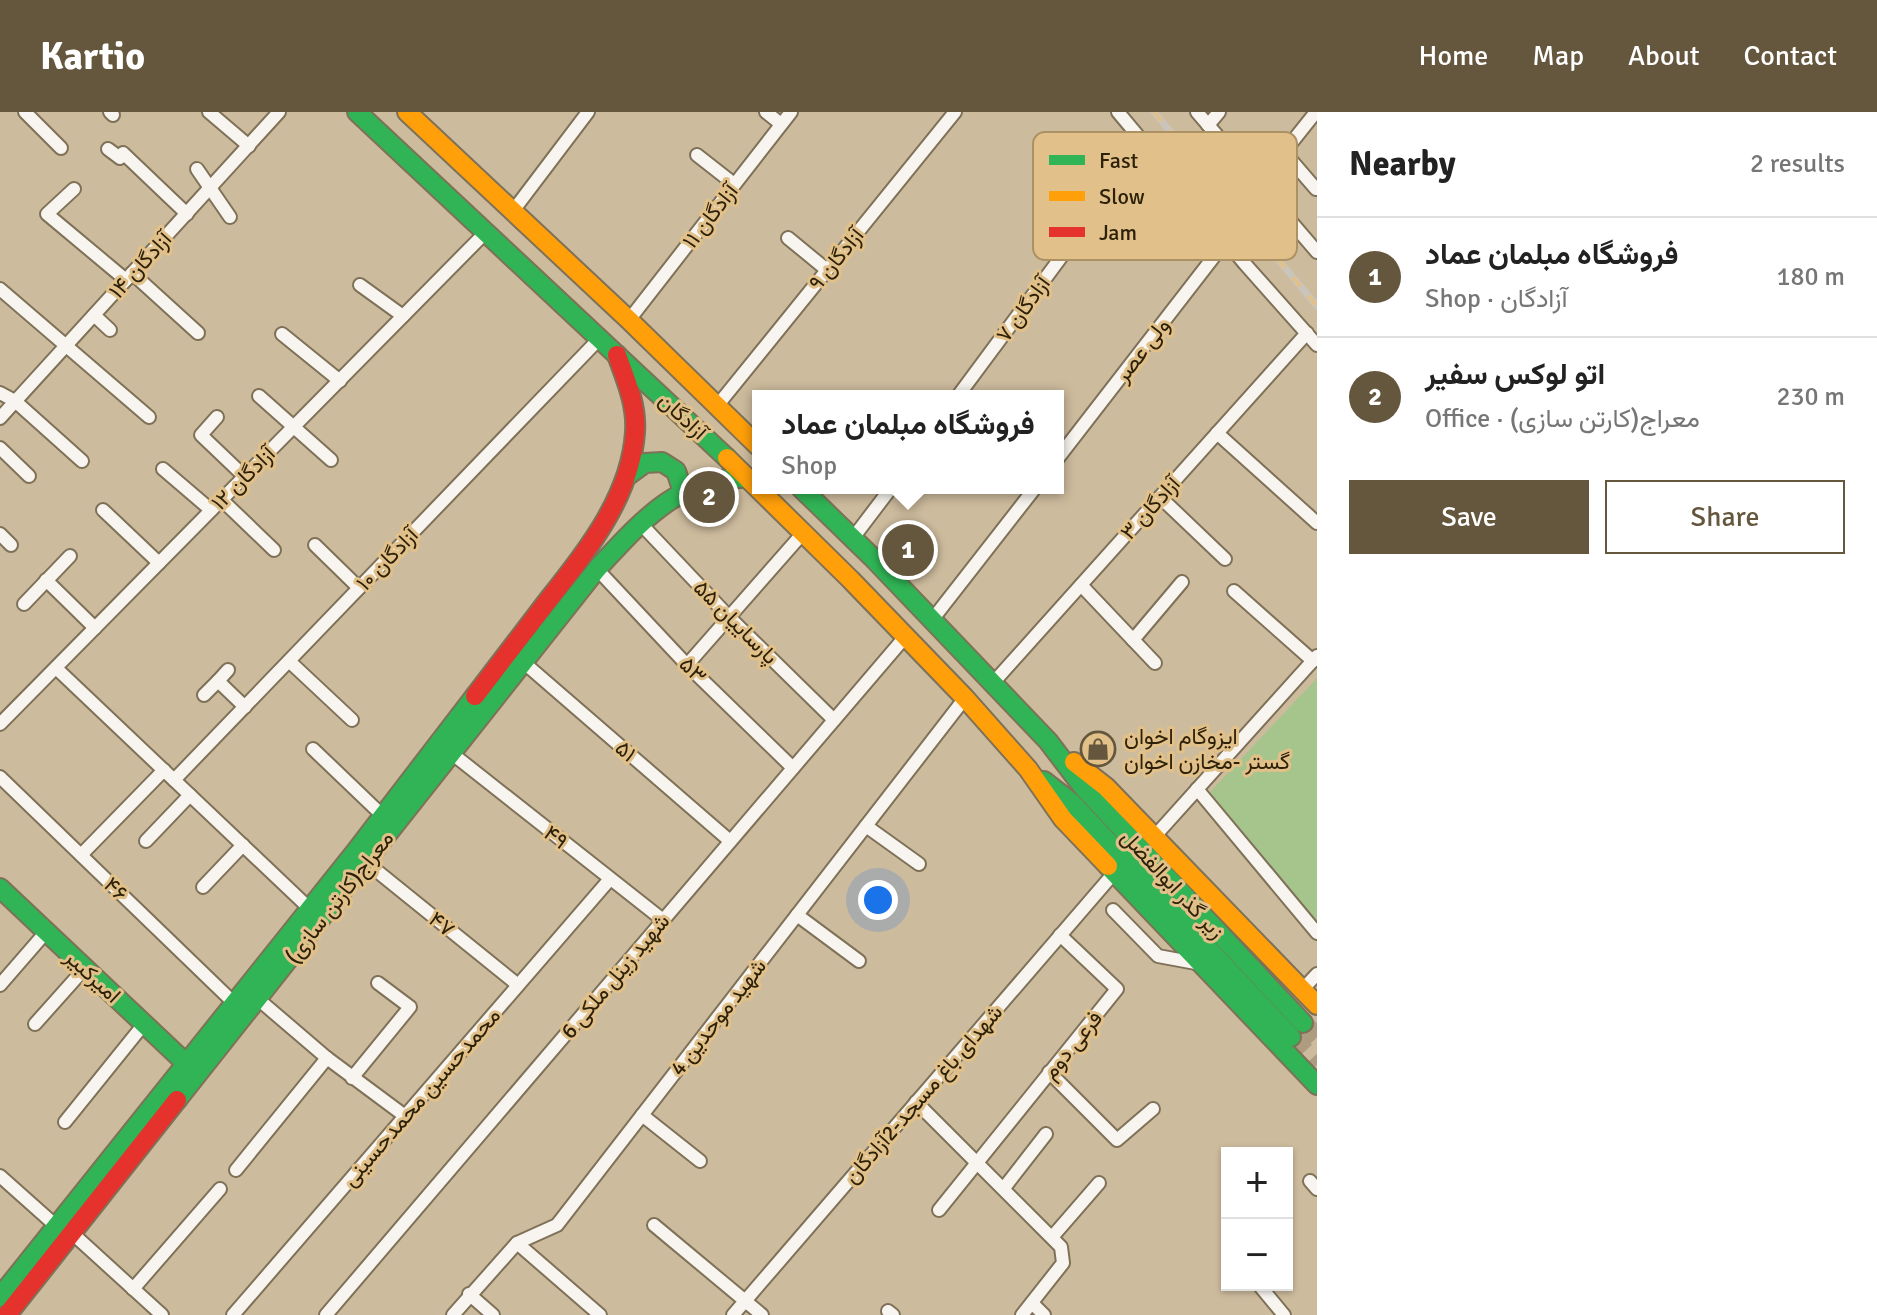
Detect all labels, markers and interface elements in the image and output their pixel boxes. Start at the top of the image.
text: Kartio [40,33,145,80]
text: Home [1419,39,1488,73]
text: Map [1532,39,1584,73]
text: About [1628,39,1700,73]
text: Contact [1744,39,1837,73]
legend [1033,132,1297,260]
text: Nearby [1349,143,1456,185]
text: Fast [1099,147,1139,174]
text: 2 results [1750,148,1845,180]
street label: ۱۱ آزادگان [676,177,745,254]
text: Slow [1099,183,1145,210]
text: Jam [1099,219,1137,246]
street label: ۹ آزادگان [803,221,870,296]
street label: ۱۴ آزادگان [103,225,178,304]
text: فروشگاه مبلمان عماد [1425,236,1679,273]
text: 1 [1368,261,1382,293]
text: 180 m [1776,261,1845,293]
street label: ۷ آزادگان [990,269,1057,347]
text: Shop · آزادگان [1425,283,1568,315]
street label: ولی عصر [1108,312,1175,388]
text: اتو لوکس سفیر [1425,356,1605,393]
text: 2 [1368,381,1382,413]
text: 230 m [1776,381,1845,413]
street label: آزادگان [653,387,714,447]
popup [752,390,1064,494]
text: Office · معراج(کارتن سازی) [1425,403,1700,435]
text: فروشگاه مبلمان عماد [781,406,1035,443]
street label: ۱۲ آزادگان [205,439,282,516]
text: Shop [781,450,837,482]
pin: 2 [683,467,735,527]
street label: ۳ آزادگان [1114,469,1187,545]
button: Save [1349,480,1589,554]
button: Share [1605,480,1845,554]
street label: ۱۰ آزادگان [350,520,425,596]
pin: 1 [882,520,934,580]
street label: پارساییان ۵۵ [687,574,784,671]
street label: ۵۳ [674,651,712,689]
place label: ایزوگام اخوان گستر -مخازن اخوان [1124,723,1290,775]
shop icon: ایزوگام اخوان گستر -مخازن اخوان [1079,730,1117,768]
street label: ۵۱ [610,734,642,768]
street label: ۴۹ [539,819,573,855]
street label: زیر گذر ابوالفضل [1115,824,1231,944]
street label: معراج(کارتن سازی) [279,825,400,969]
street label: ۴۶ [98,871,134,907]
your location [858,880,898,920]
street label: ۴۷ [424,905,460,943]
street label: 6 شهید زینل ملکی [555,908,675,1044]
street label: امیرکبیر [59,943,127,1009]
street label: 4 شهید موحدین [664,953,772,1081]
street label: شهدای‌ باغ مسجد-2آزادگان [838,999,1009,1190]
street label: محمدحسین محمدحسینی [336,1002,506,1192]
street label: فرعی دوم [1036,1005,1109,1086]
map controls [1221,1147,1293,1291]
button: + [1221,1147,1293,1219]
button: − [1221,1219,1293,1291]

